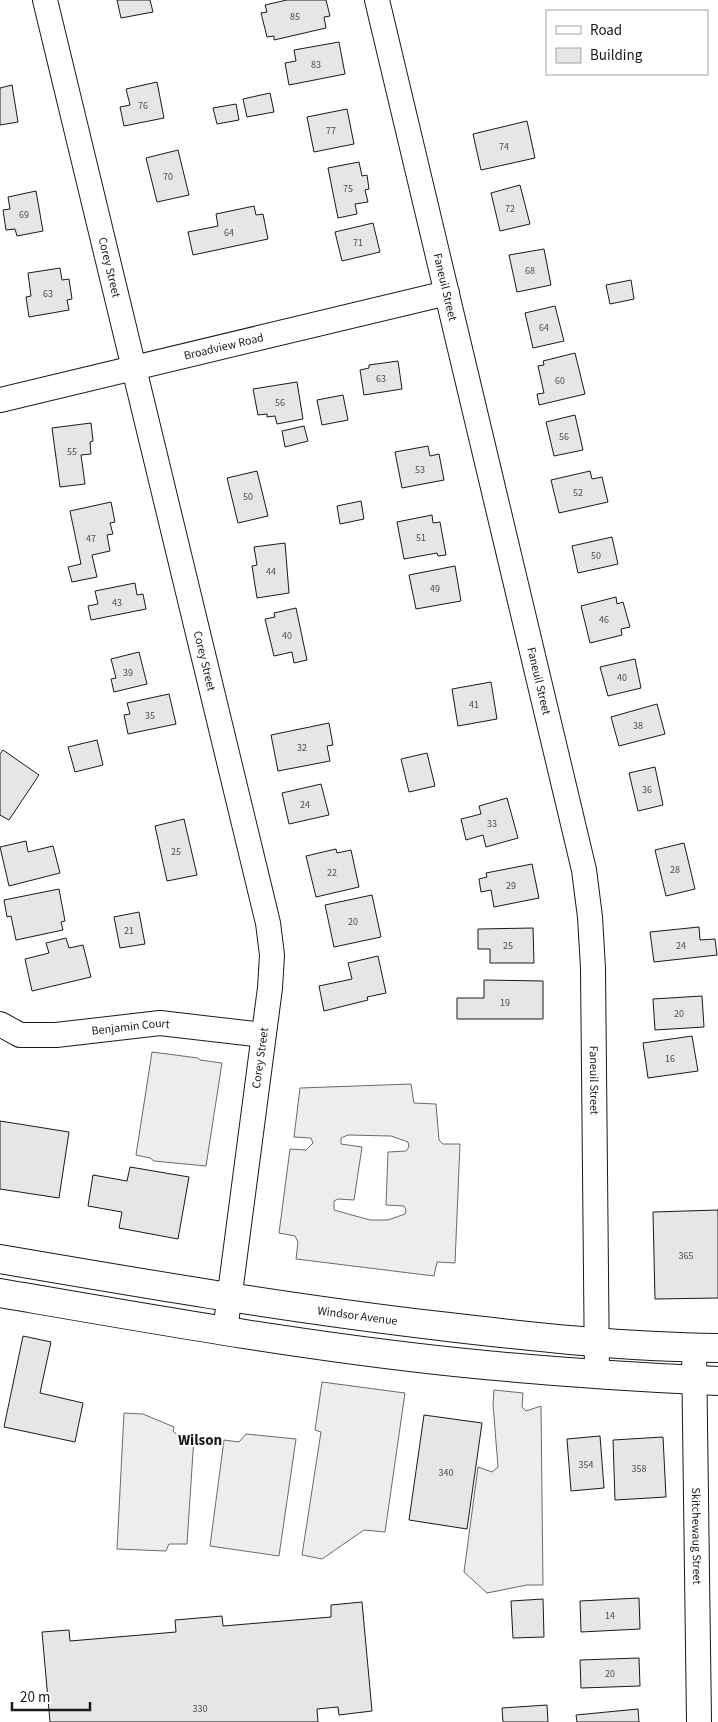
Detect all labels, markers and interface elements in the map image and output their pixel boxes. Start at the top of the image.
house number: 85 [290,10,300,24]
legend [546,10,708,75]
text: Road [590,20,622,41]
text: Building [590,45,643,66]
house number: 83 [311,58,321,72]
house number: 76 [138,99,148,113]
house number: 77 [326,124,336,138]
house number: 74 [499,140,509,154]
house number: 70 [163,170,173,184]
house number: 75 [343,182,353,196]
house number: 72 [505,202,515,216]
house number: 69 [19,208,29,222]
house number: 64 [224,226,234,240]
street label: Corey Street [94,236,125,299]
house number: 71 [353,236,363,250]
street label: Faneuil Street [429,251,461,323]
house number: 68 [525,264,535,278]
house number: 63 [43,287,53,301]
house number: 64 [539,321,549,335]
street label: Broadview Road [182,329,265,365]
house number: 63 [376,372,386,386]
house number: 60 [555,374,565,388]
house number: 56 [275,396,285,410]
house number: 56 [559,430,569,444]
house number: 55 [67,445,77,459]
house number: 53 [415,463,425,477]
house number: 52 [573,486,583,500]
house number: 50 [243,490,253,504]
house number: 51 [416,531,426,545]
house number: 47 [86,532,96,546]
house number: 50 [591,549,601,563]
house number: 44 [266,565,276,579]
house number: 49 [430,582,440,596]
house number: 43 [112,596,122,610]
house number: 46 [599,613,609,627]
street label: Corey Street [189,629,220,693]
house number: 40 [282,629,292,643]
street label: Faneuil Street [522,645,555,717]
house number: 39 [123,666,133,680]
house number: 40 [617,671,627,685]
house number: 41 [469,698,479,712]
house number: 35 [145,709,155,723]
house number: 38 [633,719,643,733]
house number: 32 [297,741,307,755]
house number: 36 [642,783,652,797]
house number: 24 [300,798,310,812]
house number: 33 [487,817,497,831]
house number: 25 [171,845,181,859]
house number: 28 [670,863,680,877]
house number: 22 [327,866,337,880]
house number: 29 [506,879,516,893]
house number: 20 [348,915,358,929]
house number: 21 [124,924,134,938]
house number: 25 [503,939,513,953]
house number: 24 [676,939,686,953]
house number: 19 [500,996,510,1010]
house number: 20 [674,1007,684,1021]
street label: Benjamin Court [91,1015,171,1040]
street label: Corey Street [248,1026,273,1090]
street label: Faneuil Street [585,1046,602,1115]
house number: 16 [665,1052,675,1066]
house number: 365 [679,1249,693,1263]
street label: Windsor Avenue [316,1302,399,1330]
district label: Wilson [178,1430,222,1451]
house number: 354 [579,1458,593,1472]
house number: 358 [632,1462,646,1476]
house number: 340 [439,1466,453,1480]
street label: Skitchewaug Street [687,1487,705,1585]
house number: 14 [605,1609,615,1623]
house number: 20 [605,1667,615,1681]
scale bar [12,1680,90,1712]
text: 20 m [20,1687,50,1708]
house number: 330 [193,1702,207,1716]

